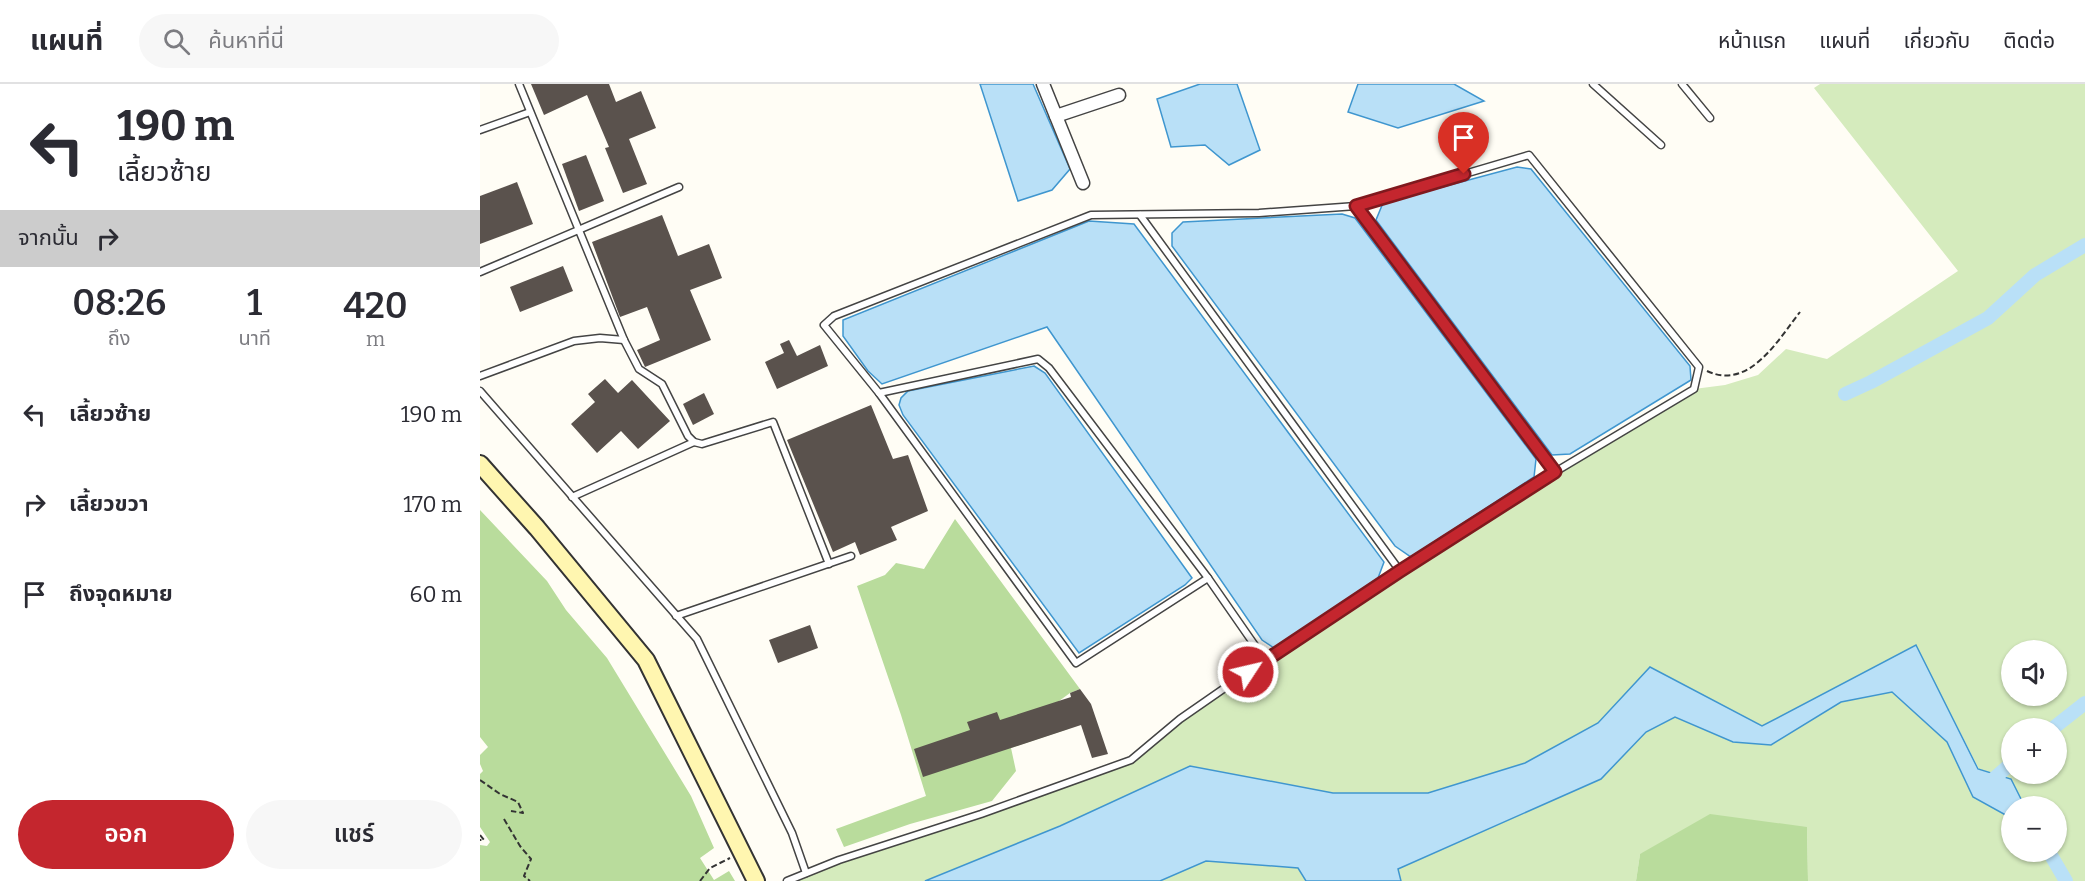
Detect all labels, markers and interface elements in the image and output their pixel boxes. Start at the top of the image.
search box [139,14,559,68]
text: แผนที่ [30,24,103,57]
icon: search [160,25,193,58]
text: ค้นหาที่นี่ [208,27,284,54]
text: หน้าแรก [1718,28,1786,54]
text: แผนที่ [1819,28,1870,54]
text: เกี่ยวกับ [1903,28,1970,54]
text: ติดต่อ [2003,28,2055,54]
text: 190 m [117,101,234,151]
icon: left [18,108,96,186]
pin [1438,112,1489,174]
icon: arrive [1447,121,1480,154]
text: เลี้ยวซ้าย [117,156,211,188]
icon: right [91,222,124,255]
text: จากนั้น [18,224,79,251]
text: 08:26 [72,281,166,325]
text: 1 [247,281,262,325]
text: 420 [343,284,408,328]
text: ถึง [108,326,131,350]
text: นาที [238,326,271,350]
text: m [366,327,385,351]
icon: left [18,398,51,431]
text: เลี้ยวซ้าย [69,400,151,427]
text: 190 m [401,401,462,428]
icon: right [18,488,51,521]
text: เลี้ยวขวา [69,490,149,517]
text: 170 m [403,491,462,518]
icon: arrive [18,578,51,611]
text: ถึงจุดหมาย [69,580,173,607]
text: 60 m [410,581,462,608]
position arrow [1216,640,1280,704]
map controls [2001,640,2067,862]
button: sound [2001,640,2067,706]
button: + [2001,718,2067,784]
button: − [2001,796,2067,862]
button: ออก [18,800,234,869]
button: แชร์ [246,800,462,869]

